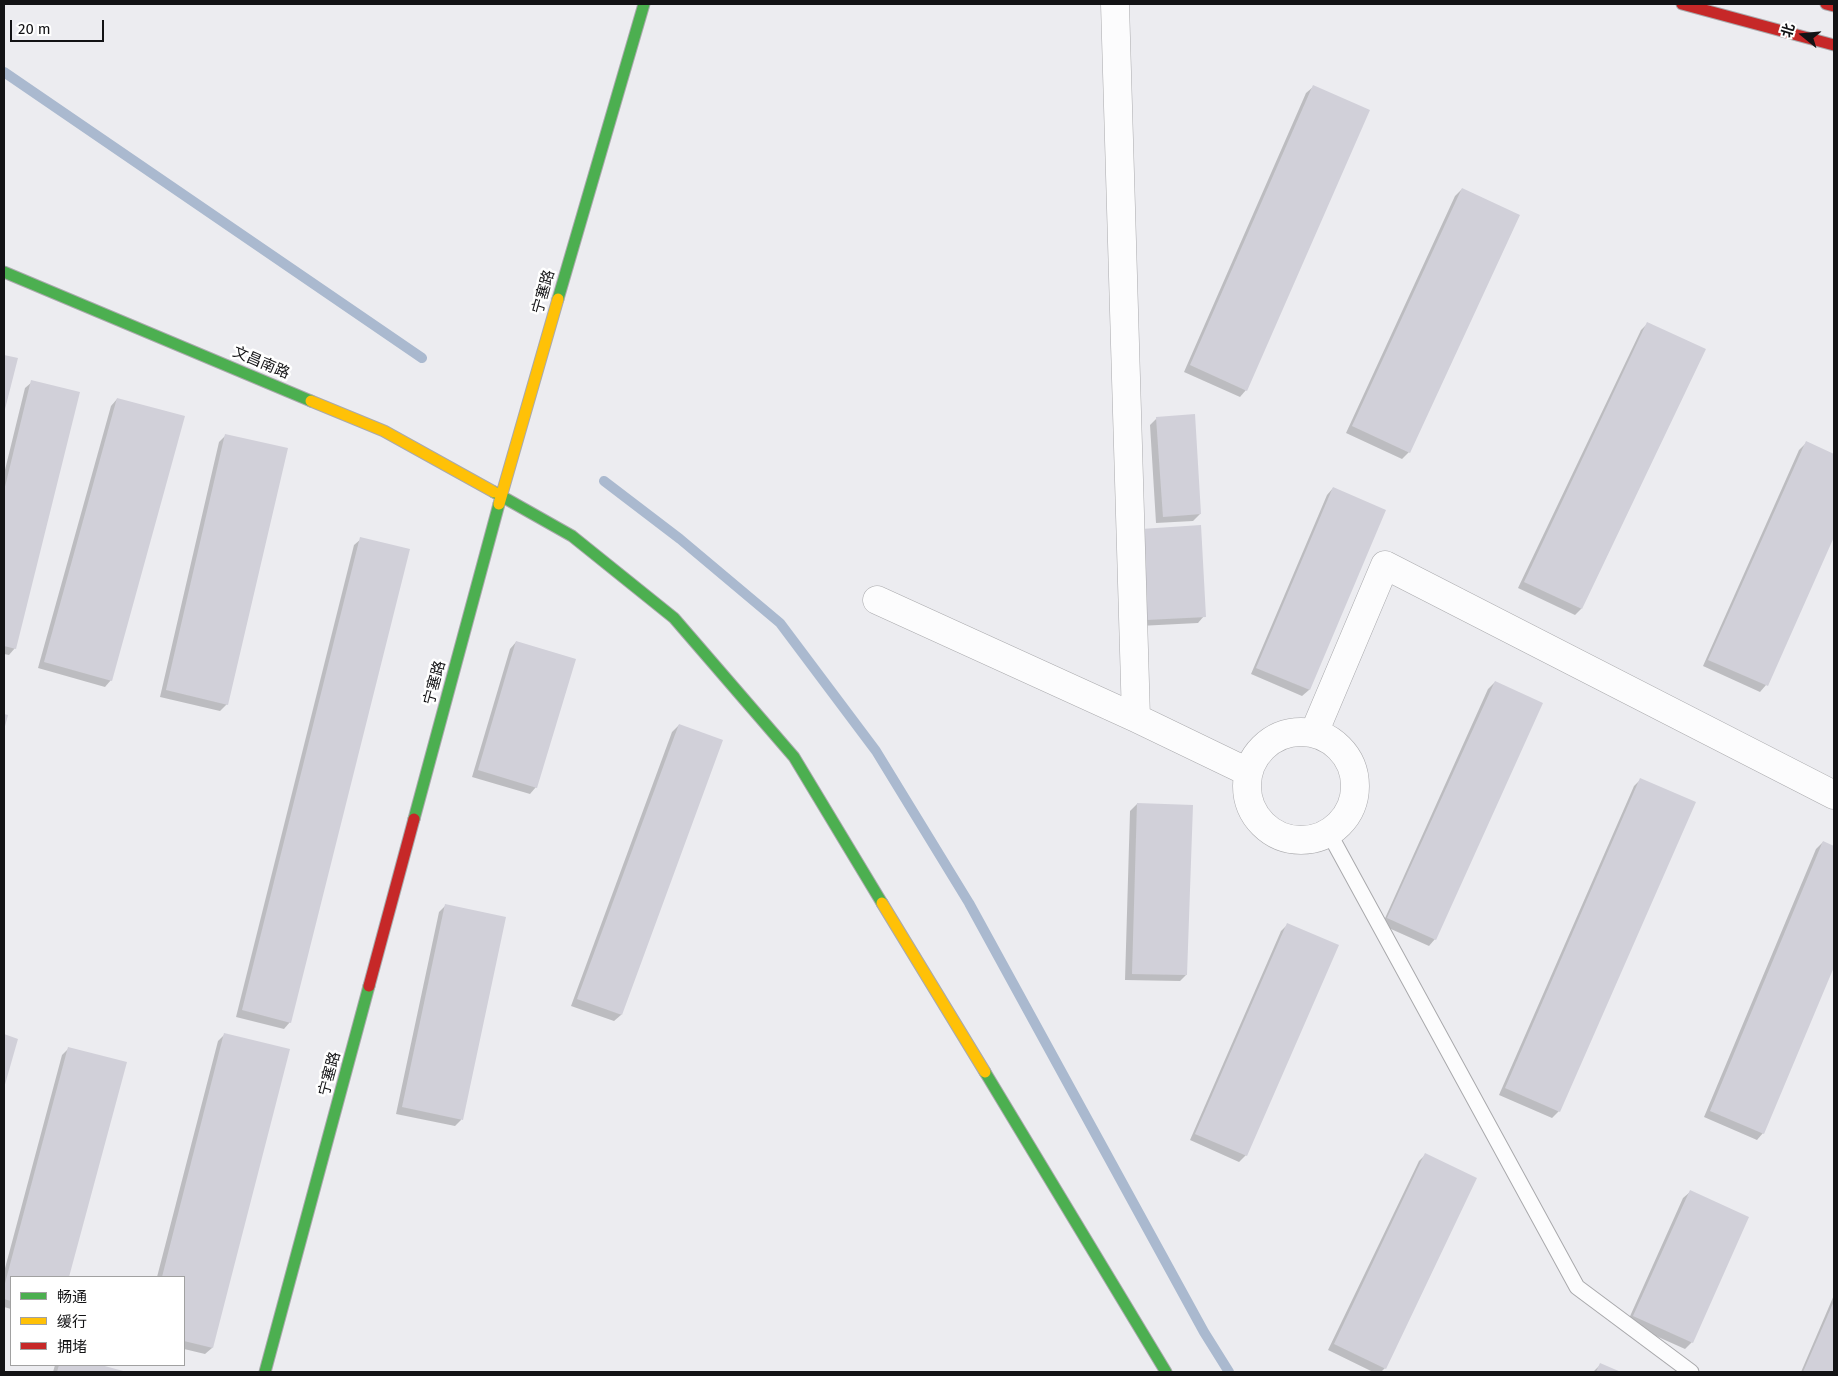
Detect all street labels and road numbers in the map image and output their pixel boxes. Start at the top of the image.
street label: 宁塞路 [529,268,559,316]
street label: 文昌南路 [230,343,292,383]
street label: 宁塞路 [420,659,450,707]
street label: 宁塞路 [315,1050,345,1098]

